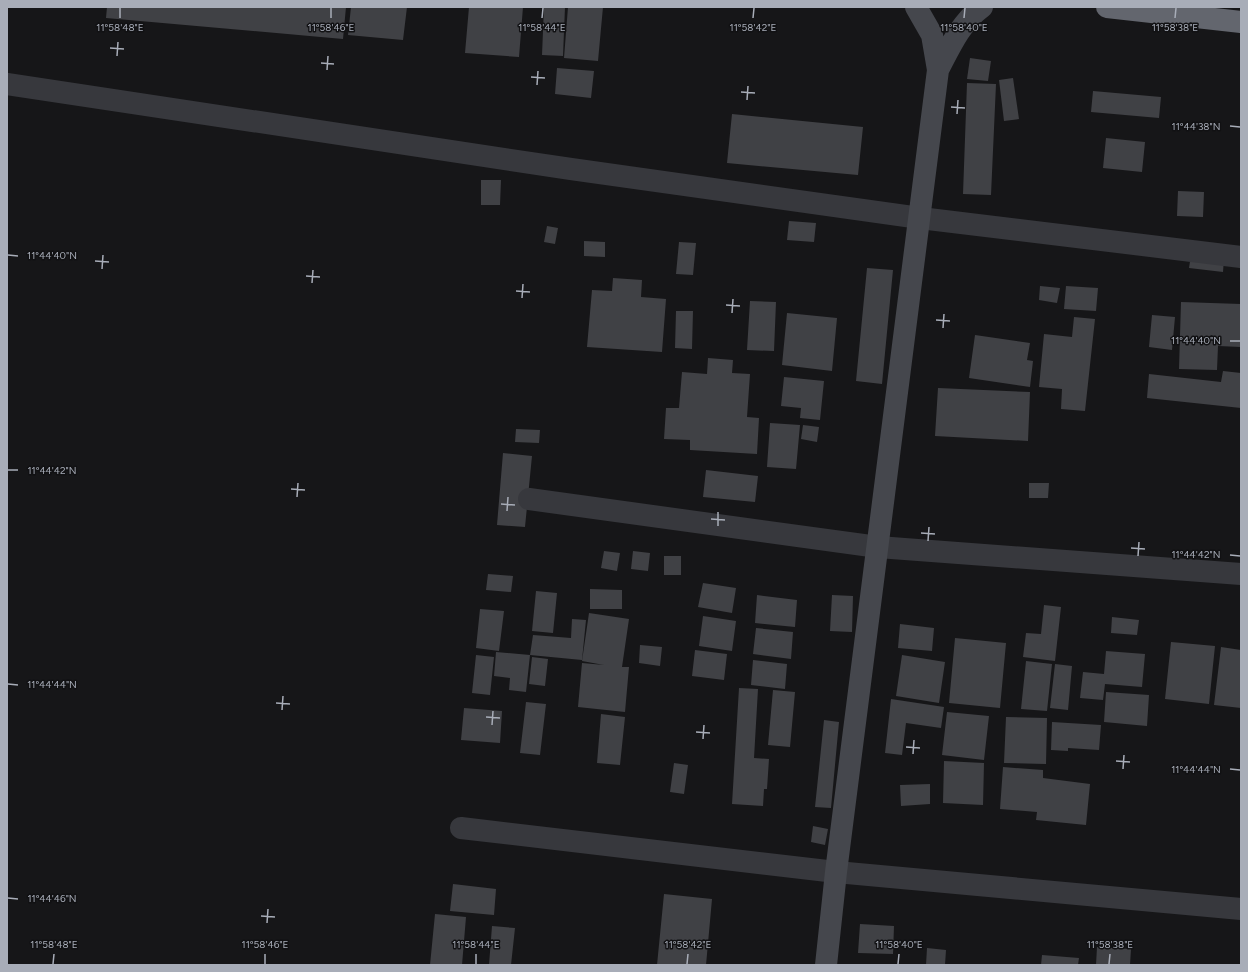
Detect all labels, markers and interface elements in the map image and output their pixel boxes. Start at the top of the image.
text: 11°58'48"E [96,21,144,34]
text: 11°58'46"E [308,21,354,34]
text: 11°58'44"E [518,21,566,34]
text: 11°58'42"E [730,21,776,34]
text: 11°58'40"E [940,21,988,34]
text: 11°58'38"E [1152,21,1198,34]
text: 11°44'38"N [1172,120,1220,133]
text: 11°44'40"N [27,249,77,262]
text: 11°44'40"N [1171,334,1221,347]
text: 11°44'42"N [27,464,77,477]
text: 11°44'42"N [1171,548,1221,561]
text: 11°44'44"N [27,678,77,691]
text: 11°44'44"N [1171,763,1221,776]
text: 11°44'46"N [27,892,77,905]
text: 11°58'48"E [30,938,78,951]
text: 11°58'46"E [242,938,288,951]
text: 11°58'44"E [452,938,500,951]
text: 11°58'42"E [665,938,711,951]
text: 11°58'40"E [875,938,923,951]
text: 11°58'38"E [1087,938,1133,951]

